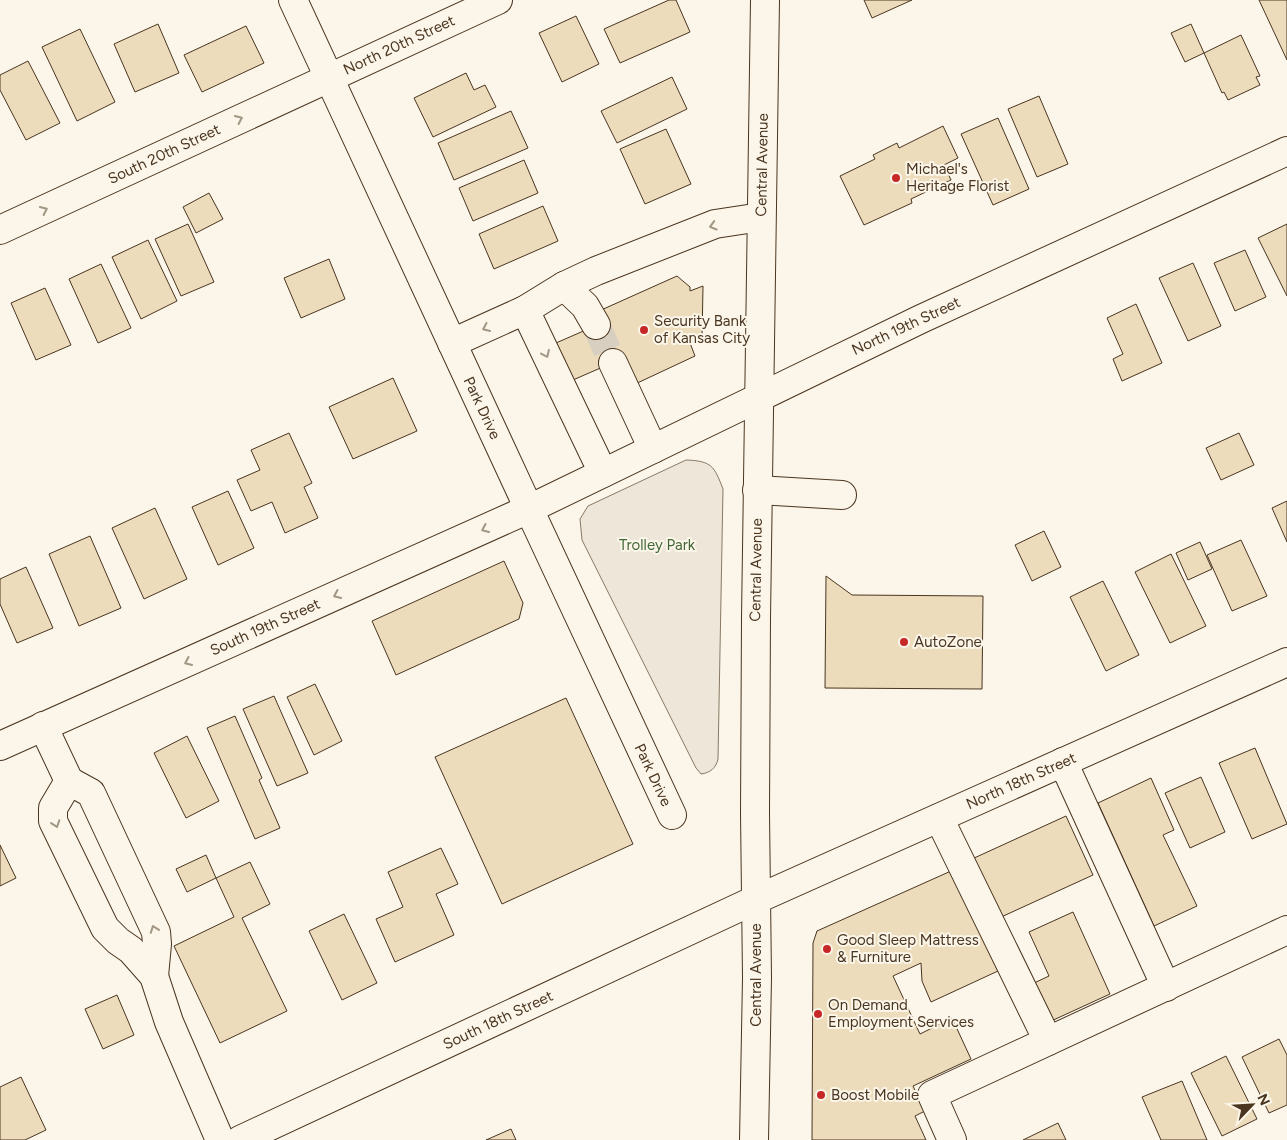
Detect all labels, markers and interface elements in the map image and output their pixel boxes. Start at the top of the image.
street label: North 20th Street [340,11,458,79]
street label: Central Avenue [752,113,772,217]
one-way arrow [234,115,243,125]
street label: South 20th Street [105,120,223,188]
place label: Michael's Heritage Florist [906,160,1010,195]
marker: Michael's Heritage Florist [890,172,902,184]
one-way arrow [39,206,48,216]
one-way arrow [709,220,718,230]
street label: North 19th Street [849,293,963,359]
place label: Security Bank of Kansas City [654,312,750,347]
one-way arrow [482,322,491,332]
marker: Security Bank of Kansas City [638,324,650,336]
one-way arrow [540,349,551,358]
street label: Park Drive [460,374,504,442]
street label: Central Avenue [746,518,766,622]
one-way arrow [481,523,490,534]
park label: Trolley Park [619,536,696,554]
one-way arrow [333,589,342,600]
street label: South 19th Street [207,595,323,659]
place label: AutoZone [914,633,982,651]
marker: AutoZone [898,636,910,648]
one-way arrow [184,655,193,666]
street label: Park Drive [631,741,675,809]
street label: North 18th Street [963,749,1079,813]
one-way arrow [50,820,60,828]
street label: Central Avenue [747,923,765,1027]
one-way arrow [150,925,160,933]
place label: Good Sleep Mattress & Furniture [837,931,979,966]
marker: Good Sleep Mattress & Furniture [821,943,833,955]
street label: South 18th Street [440,987,556,1053]
place label: On Demand Employment Services [828,996,974,1031]
marker: On Demand Employment Services [812,1008,824,1020]
north arrow [1227,1080,1277,1130]
place label: Boost Mobile [831,1086,919,1104]
marker: Boost Mobile [815,1089,827,1101]
text: N [1253,1091,1273,1108]

